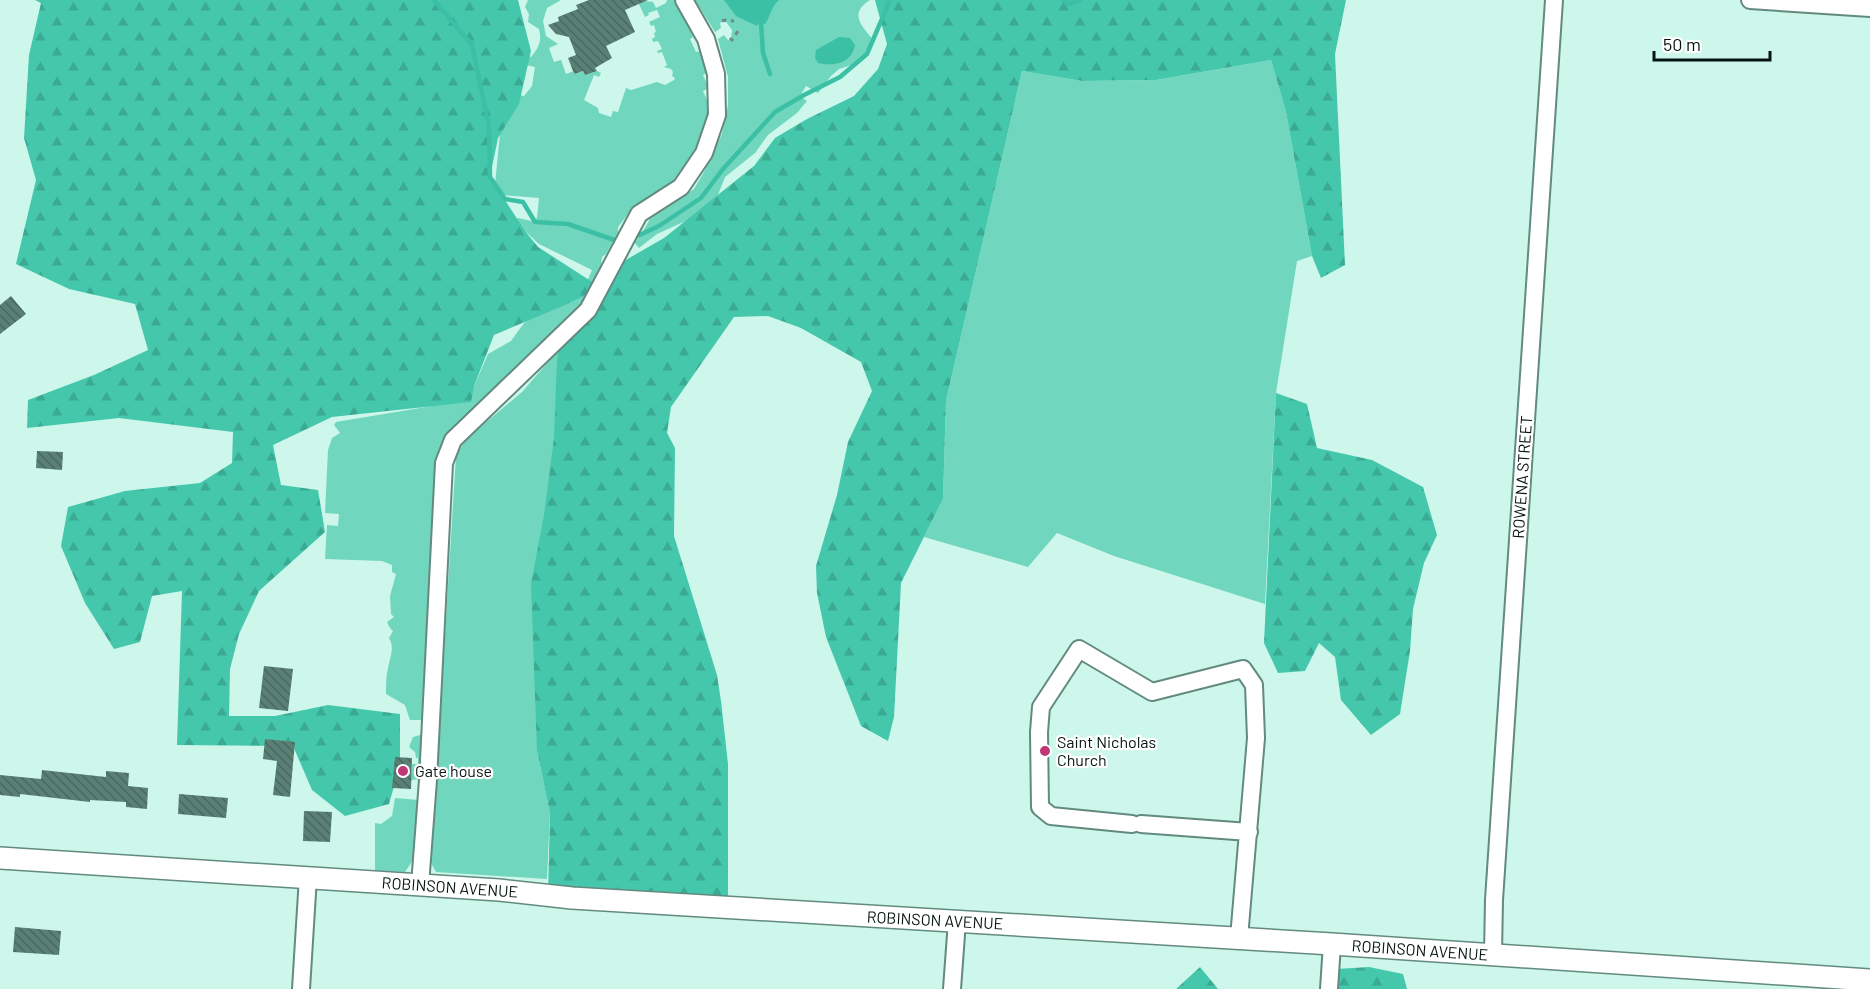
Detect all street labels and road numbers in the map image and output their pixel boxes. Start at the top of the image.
street label: ROWENA STREET [1508,415,1535,539]
street label: ROBINSON AVENUE [381,872,519,901]
street label: ROBINSON AVENUE [866,906,1004,933]
street label: ROBINSON AVENUE [1351,935,1489,964]

